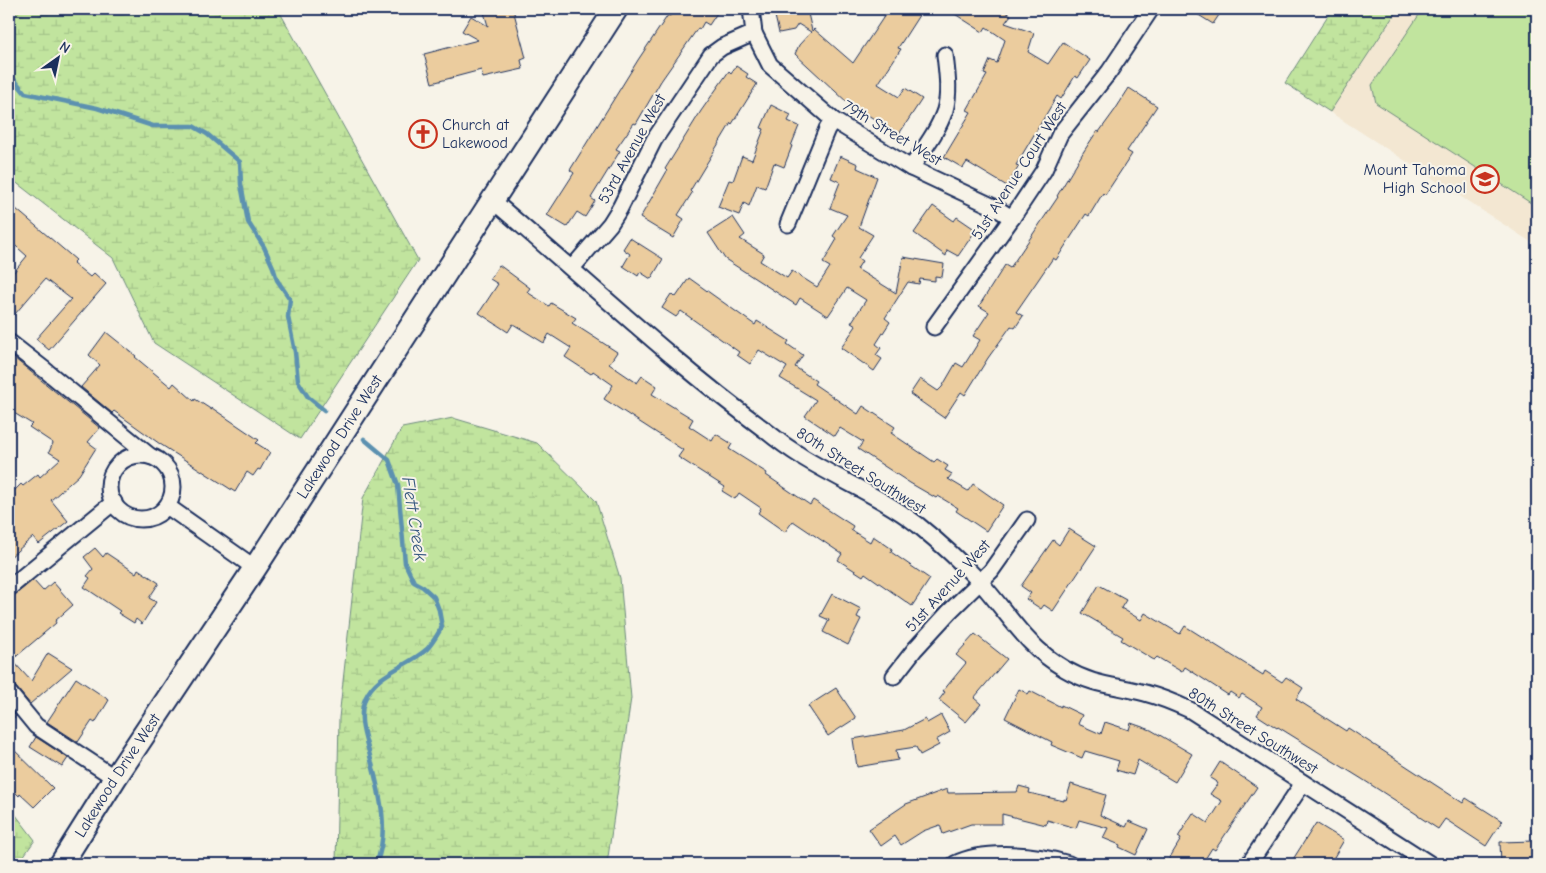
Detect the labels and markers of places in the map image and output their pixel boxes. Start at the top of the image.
place label: Church at Lakewood [442,116,509,152]
church icon: Church at Lakewood [408,119,438,149]
place label: Mount Tahoma High School [1364,161,1466,197]
school or university icon: Mount Tahoma High School [1470,164,1500,194]

